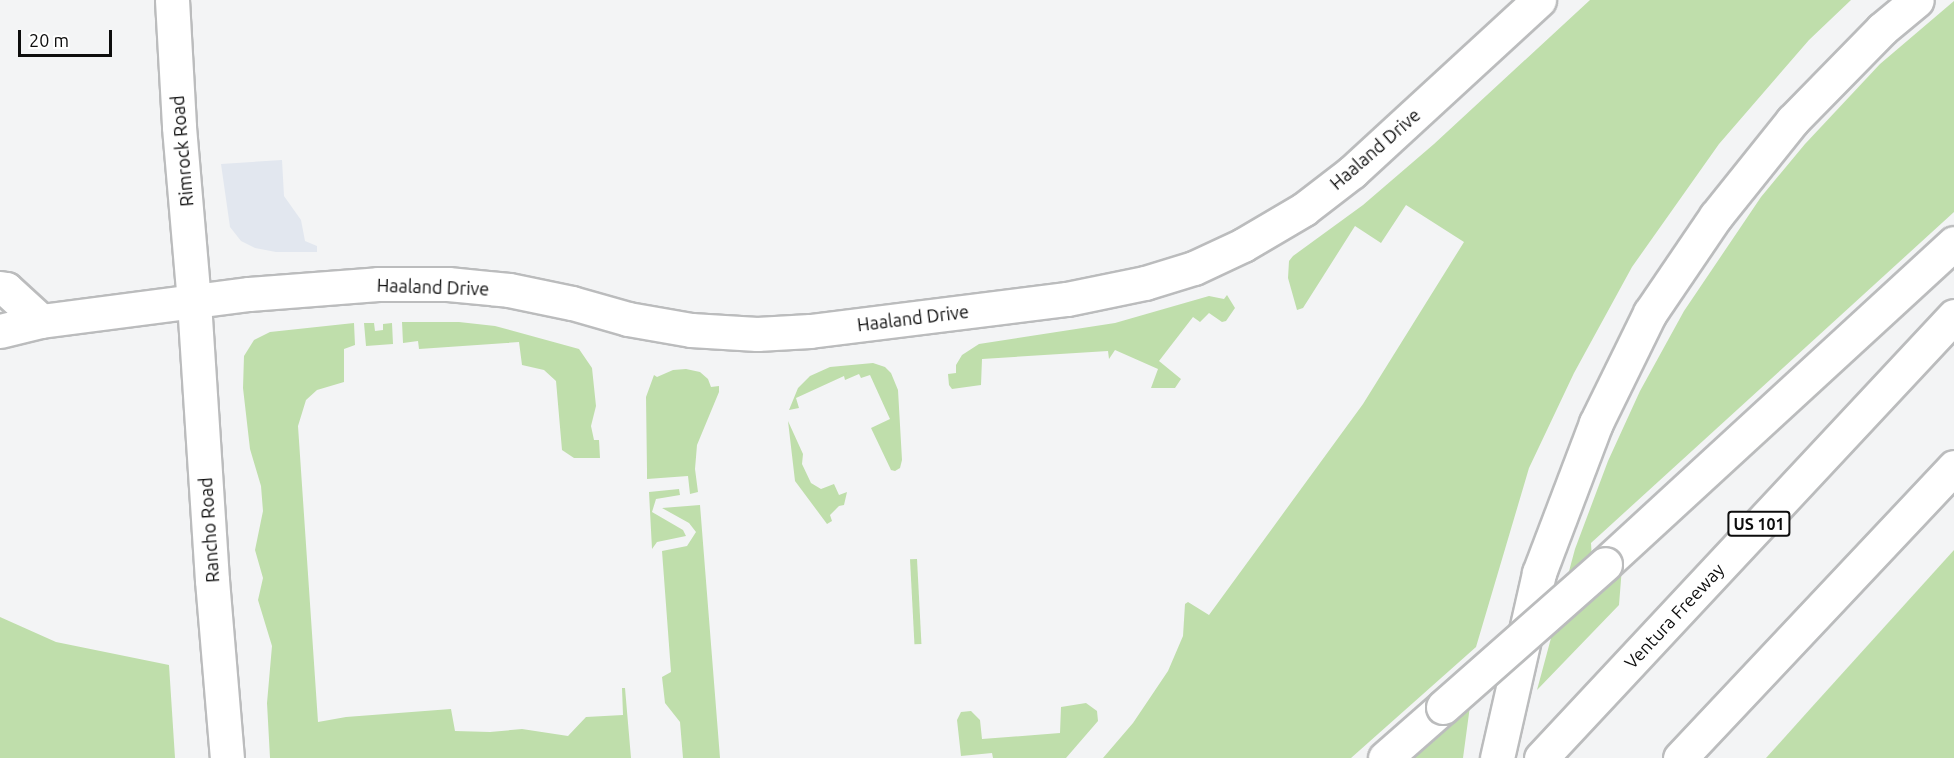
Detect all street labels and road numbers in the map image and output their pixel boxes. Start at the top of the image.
street label: Rimrock Road [166,94,198,208]
street label: Haaland Drive [1325,104,1425,194]
street label: Haaland Drive [376,274,490,300]
street label: Haaland Drive [856,300,970,336]
street label: Rancho Road [195,477,223,583]
road number: US 101 [1726,511,1792,537]
street label: Ventura Freeway [1620,559,1728,673]

